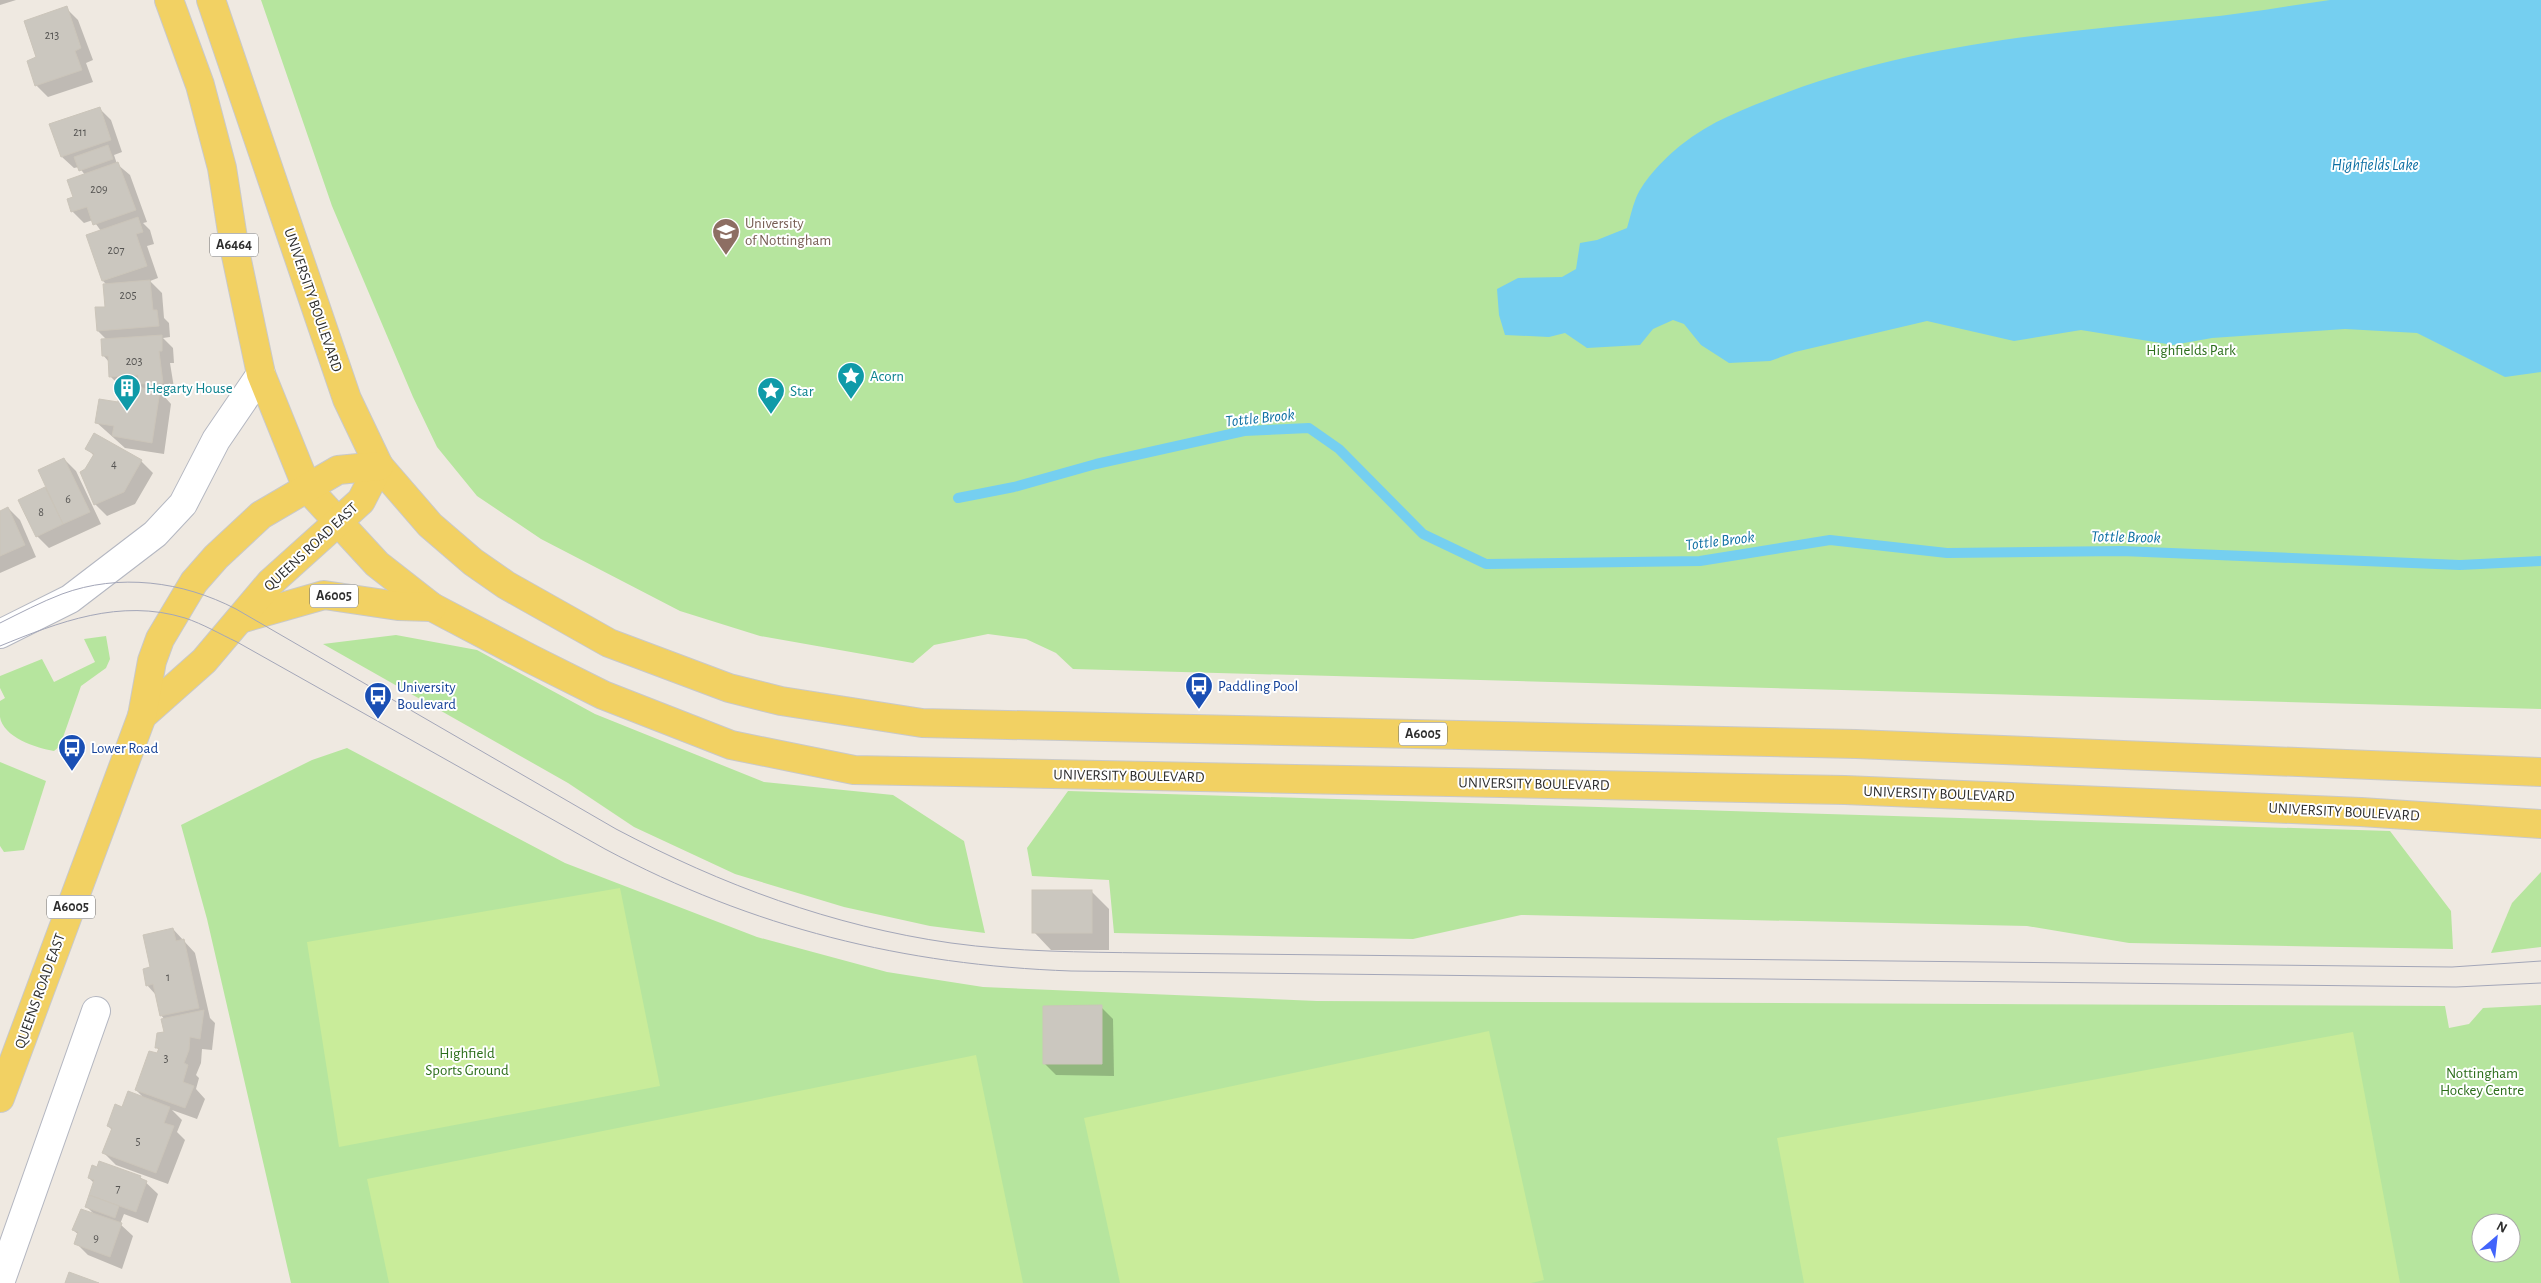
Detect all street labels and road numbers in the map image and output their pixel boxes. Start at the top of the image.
street label: UNIVERSITY BOULEVARD [281,226,345,374]
road number: A6464 [210,234,258,256]
street label: QUEENS ROAD EAST [261,500,361,594]
road number: A6005 [310,584,358,608]
road number: A6005 [1399,722,1447,746]
street label: UNIVERSITY BOULEVARD [1053,767,1205,785]
street label: UNIVERSITY BOULEVARD [1458,775,1610,793]
street label: UNIVERSITY BOULEVARD [1863,784,2015,804]
street label: UNIVERSITY BOULEVARD [2268,801,2420,823]
road number: A6005 [47,896,95,919]
street label: QUEENS ROAD EAST [12,931,68,1051]

